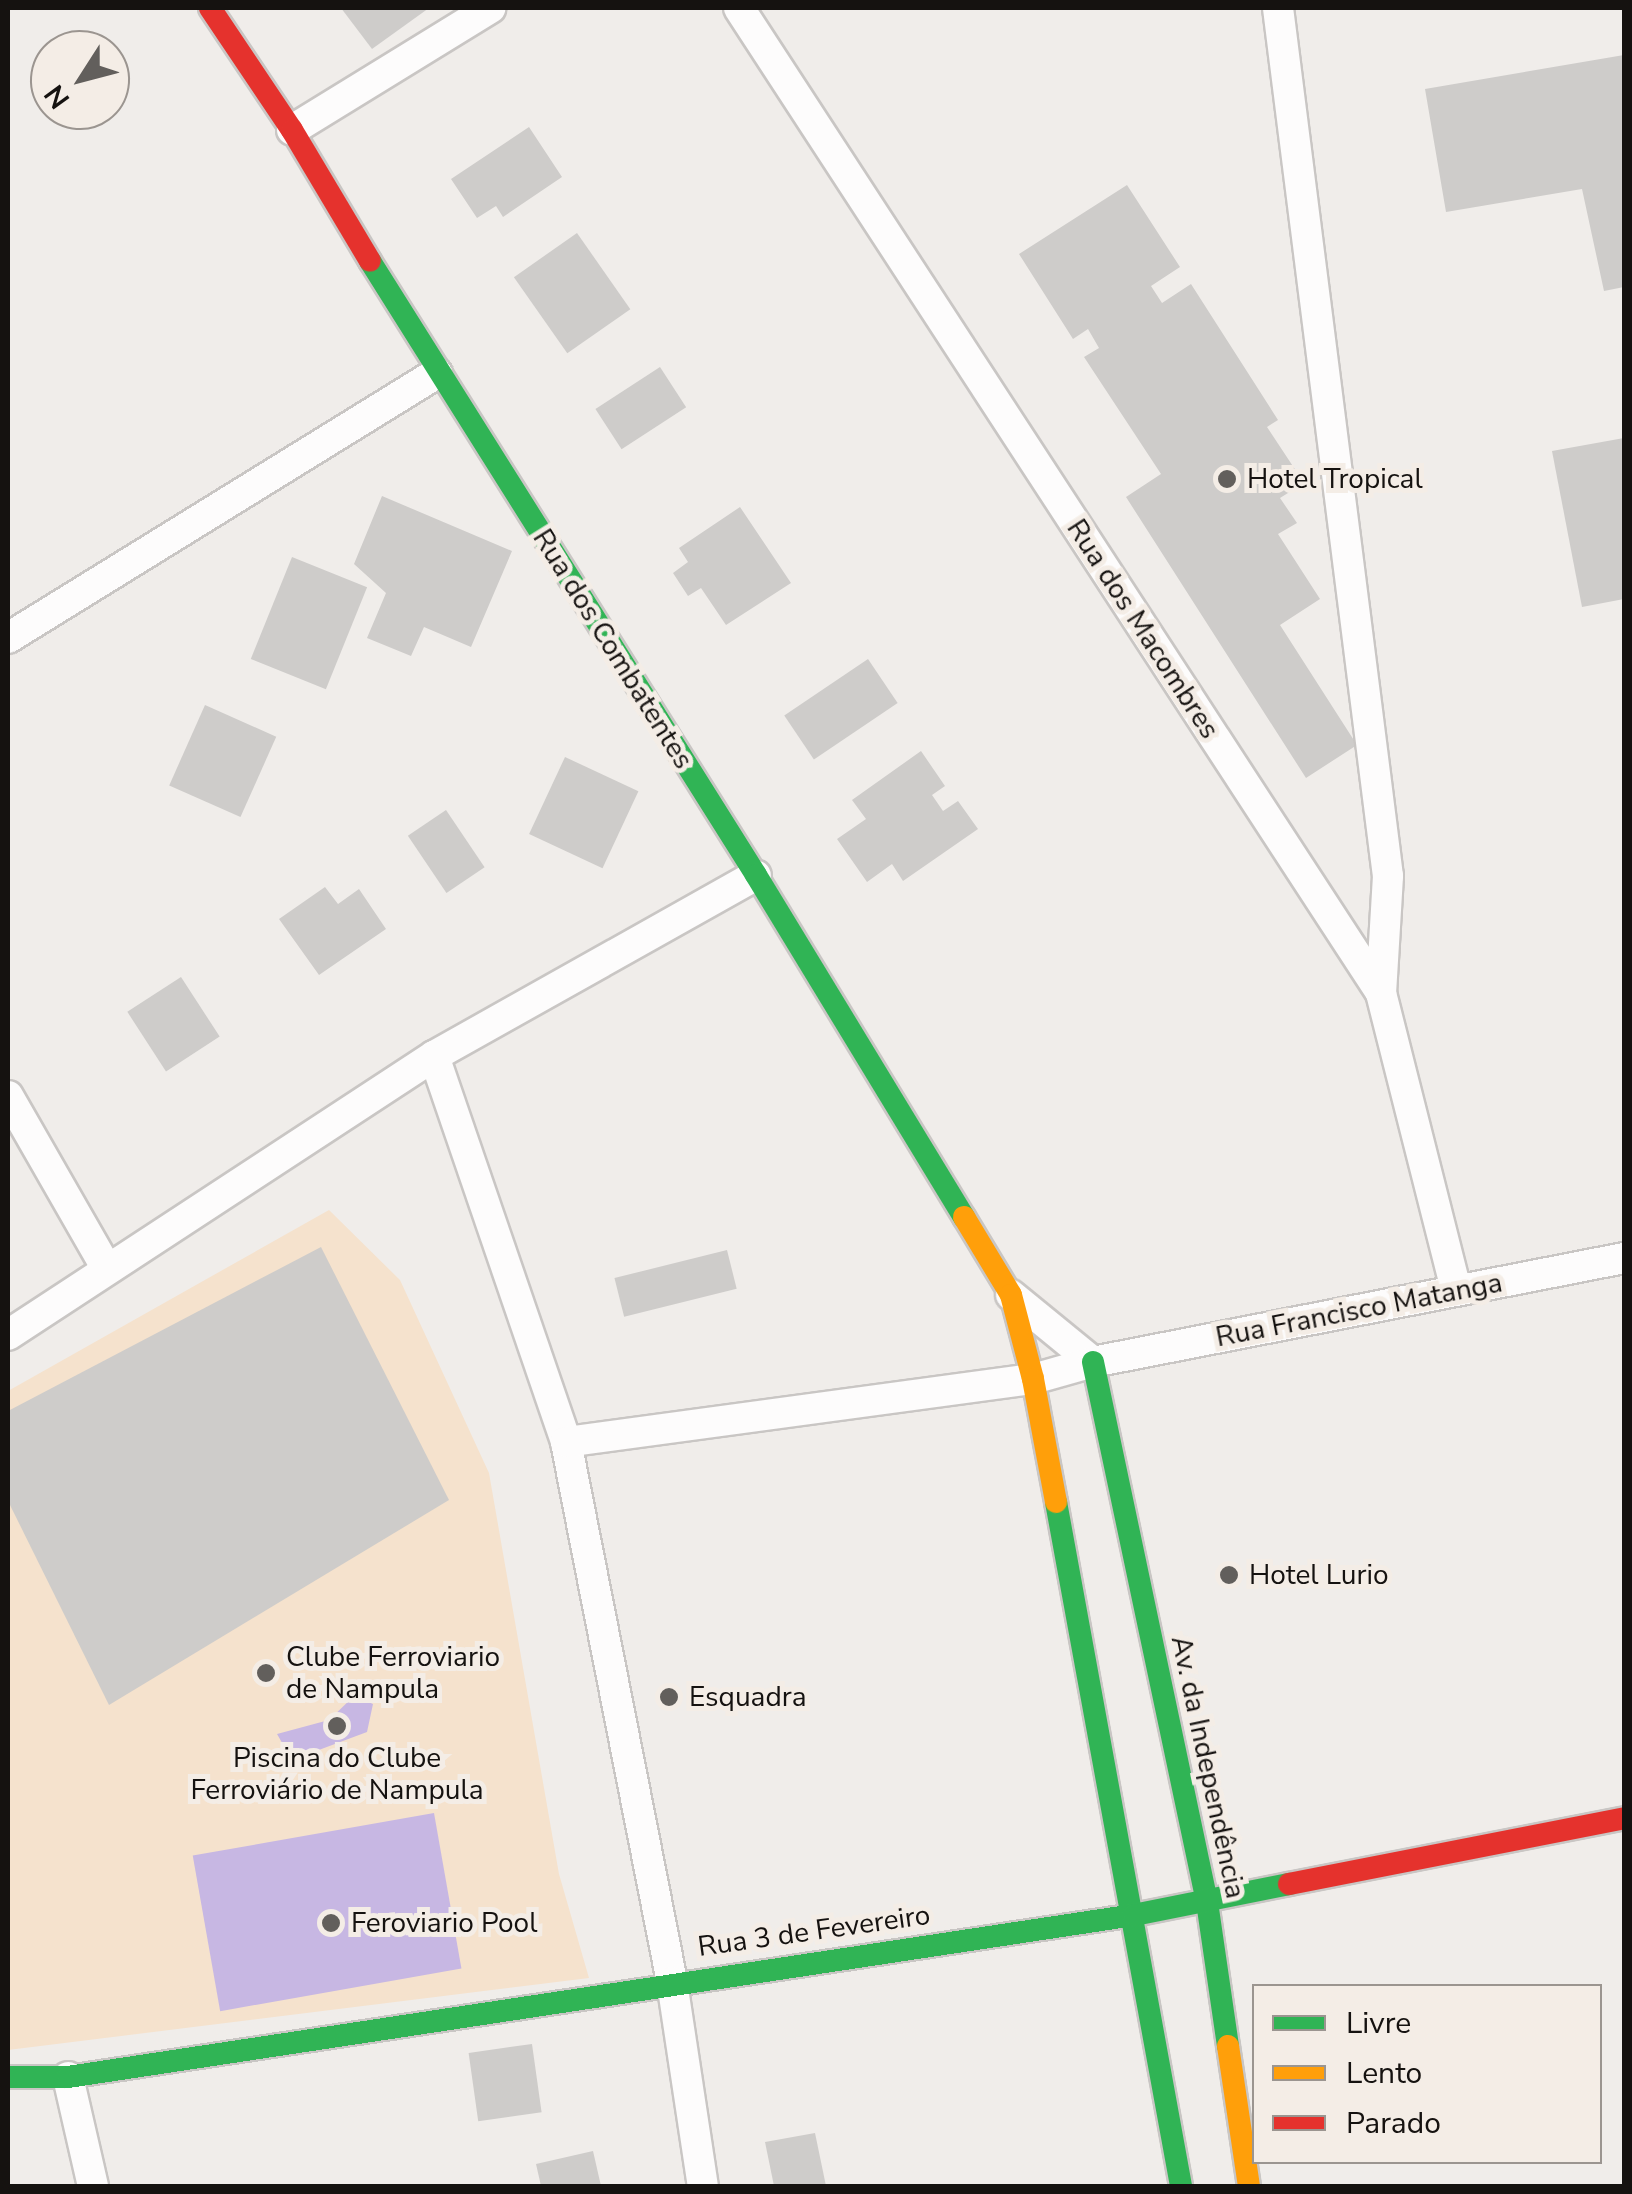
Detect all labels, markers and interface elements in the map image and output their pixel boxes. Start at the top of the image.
north arrow [30,30,130,130]
text: N [36,77,79,116]
place label: Hotel Tropical [1247,462,1423,496]
marker: Hotel Tropical [1216,468,1238,490]
street label: Rua dos Macombres [1060,513,1226,745]
street label: Rua dos Combatentes [526,523,700,775]
street label: Rua Francisco Matanga [1213,1266,1505,1354]
place label: Hotel Lurio [1249,1558,1388,1592]
marker: Hotel Lurio [1218,1564,1240,1586]
street label: Av. da Independência [1164,1633,1252,1901]
place label: Clube Ferroviario de Nampula [286,1640,500,1706]
marker: Clube Ferroviario de Nampula [255,1662,277,1684]
place label: Esquadra [689,1680,806,1714]
marker: Esquadra [658,1686,680,1708]
marker: Piscina do Clube Ferroviário de Nampula [326,1715,348,1737]
place label: Piscina do Clube Ferroviário de Nampula [190,1741,484,1807]
street label: Rua 3 de Fevereiro [696,1898,932,1964]
place label: Feroviario Pool [351,1906,537,1940]
marker: Feroviario Pool [320,1912,342,1934]
legend [1252,1984,1602,2164]
text: Livre [1346,2003,1411,2044]
text: Lento [1346,2053,1422,2094]
text: Parado [1346,2103,1441,2144]

